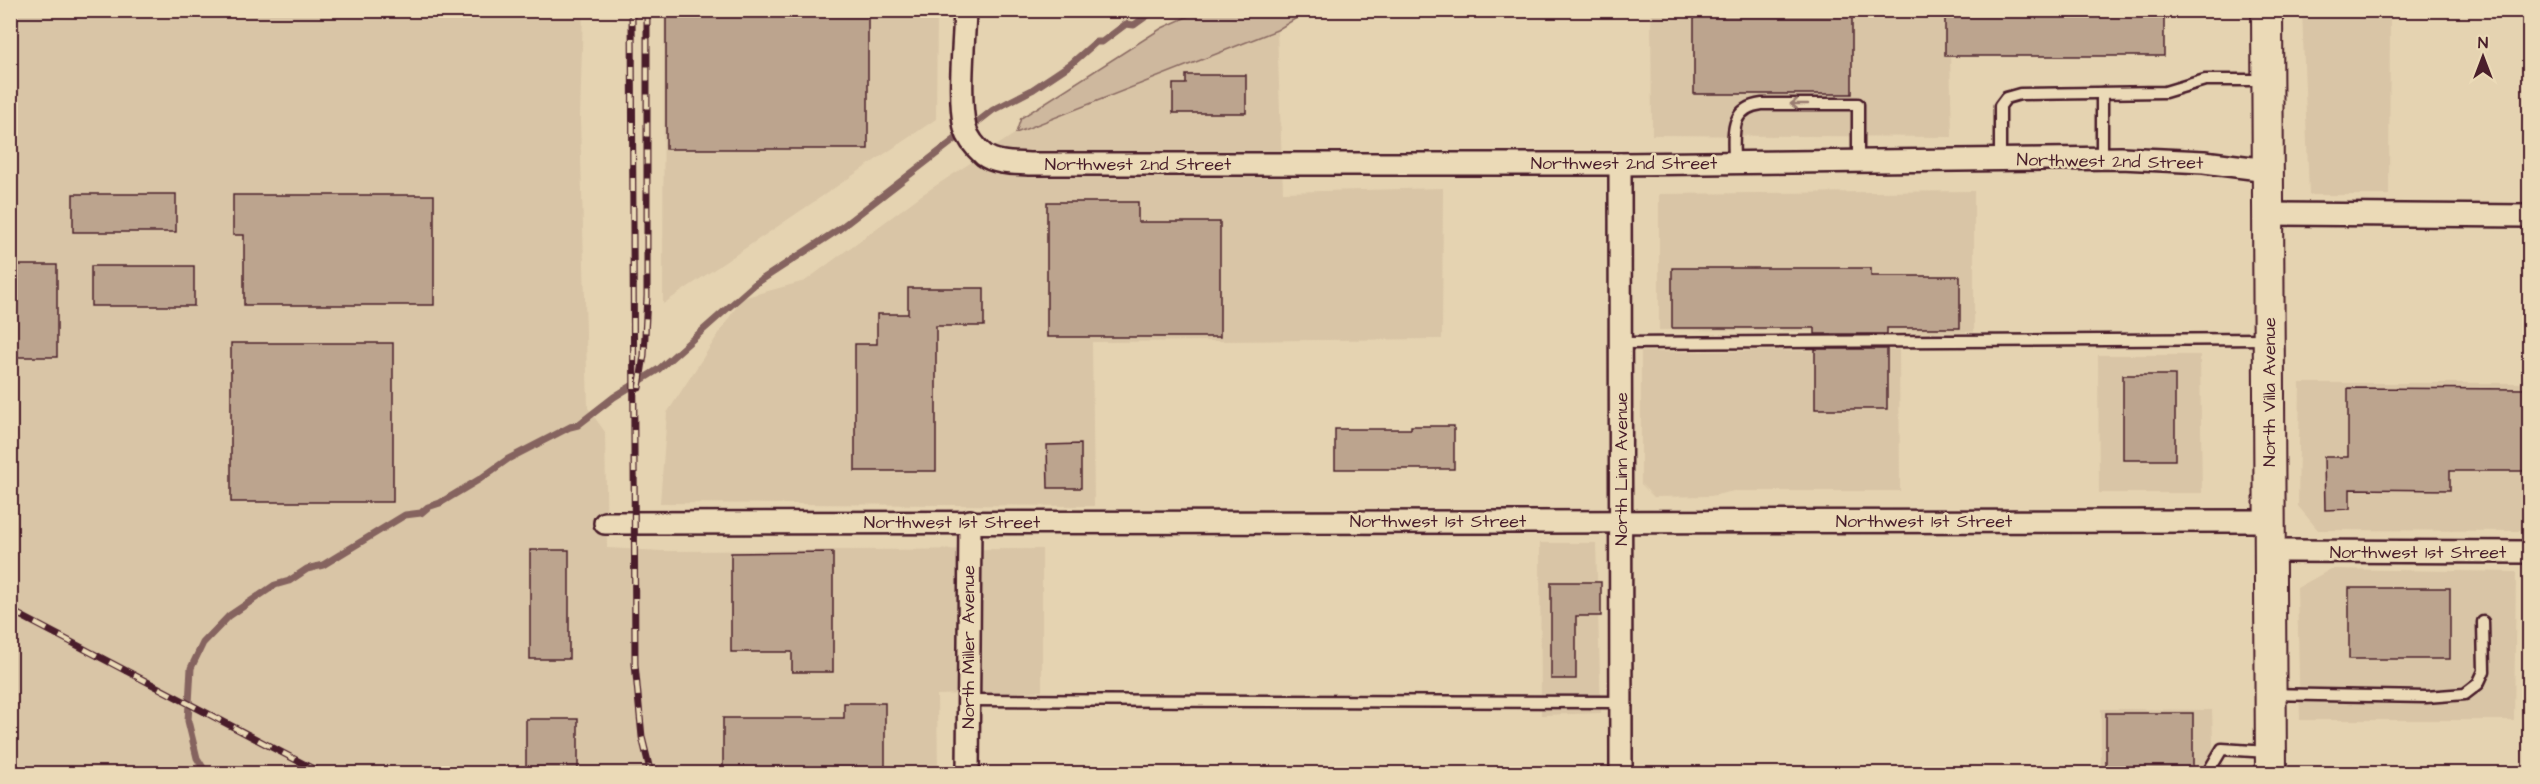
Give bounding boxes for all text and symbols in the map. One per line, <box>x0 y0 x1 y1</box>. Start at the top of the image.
north arrow <box>2453 27 2513 87</box>
text: N <box>2478 32 2488 54</box>
one-way arrow <box>1790 98 1810 110</box>
street label: Northwest 2nd Street <box>2016 147 2204 176</box>
street label: Northwest 2nd Street <box>1531 151 1718 176</box>
street label: Northwest 2nd Street <box>1045 152 1232 177</box>
street label: North Villa Avenue <box>2257 317 2282 467</box>
street label: North Linn Avenue <box>1609 392 1634 546</box>
street label: Northwest 1st Street <box>1350 509 1527 534</box>
street label: Northwest 1st Street <box>1836 509 2013 534</box>
street label: Northwest 1st Street <box>864 510 1041 535</box>
street label: Northwest 1st Street <box>2330 540 2507 565</box>
street label: North Miller Avenue <box>956 565 981 729</box>

